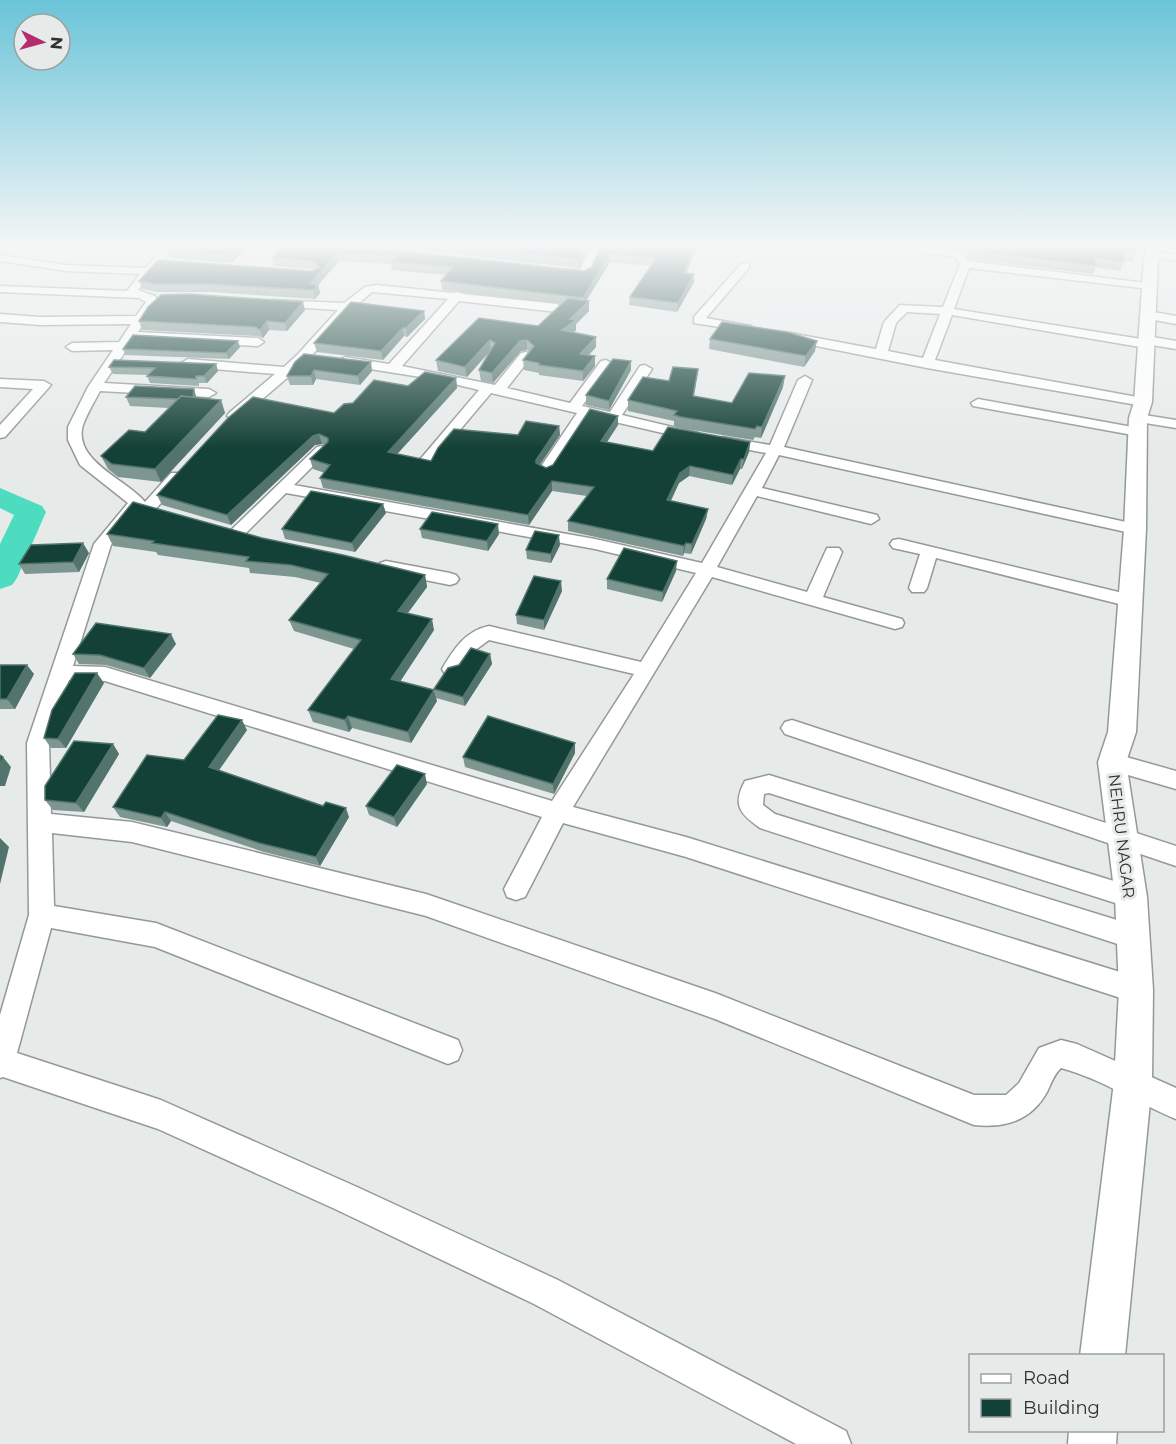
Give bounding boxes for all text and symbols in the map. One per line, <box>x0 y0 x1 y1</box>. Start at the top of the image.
north arrow <box>12 12 72 72</box>
text: N <box>46 36 66 51</box>
street label: NEHRU NAGAR <box>1104 773 1139 899</box>
legend <box>969 1354 1164 1432</box>
text: Road <box>1023 1367 1070 1389</box>
text: Building <box>1023 1397 1100 1419</box>

